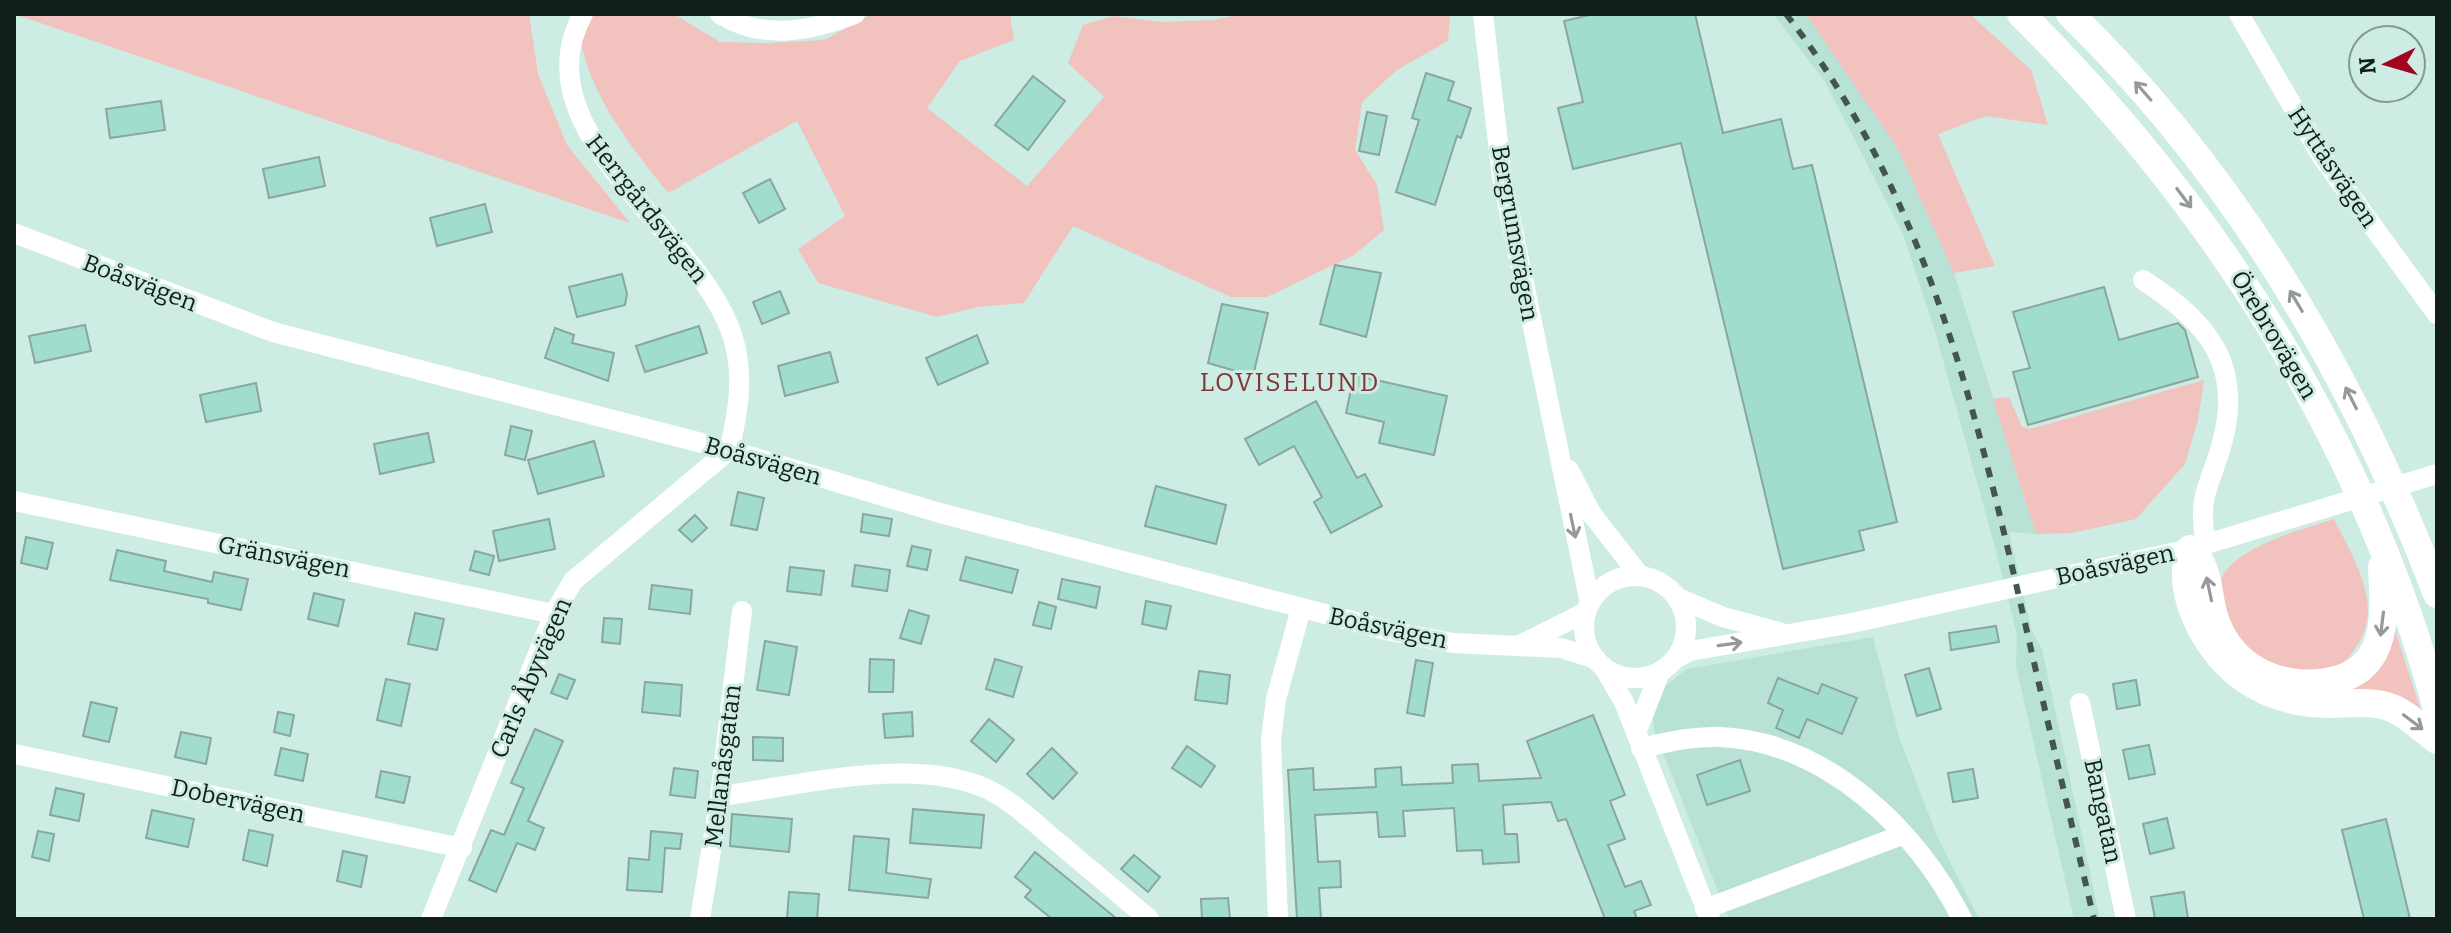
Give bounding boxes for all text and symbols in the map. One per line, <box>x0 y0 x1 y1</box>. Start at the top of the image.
north arrow <box>2347 24 2427 104</box>
text: N <box>2353 56 2382 75</box>
one-way arrow <box>2134 82 2152 102</box>
street label: Hyttåsvägen <box>2282 101 2384 233</box>
street label: Herrgårdsvägen <box>580 129 714 289</box>
street label: Bergrumsvägen <box>1486 143 1544 323</box>
one-way arrow <box>2176 187 2193 208</box>
street label: Boåsvägen <box>79 248 201 318</box>
street label: Örebrovägen <box>2225 266 2323 404</box>
one-way arrow <box>2288 290 2304 313</box>
district label: LOVISELUND <box>1200 367 1380 398</box>
one-way arrow <box>2343 387 2359 411</box>
street label: Boåsvägen <box>701 431 825 491</box>
one-way arrow <box>1566 513 1581 538</box>
street label: Gränsvägen <box>216 530 352 584</box>
street label: Boåsvägen <box>2053 539 2177 591</box>
one-way arrow <box>2201 576 2216 602</box>
street label: Carls Åbyvägen <box>485 594 577 762</box>
street label: Boåsvägen <box>1326 602 1450 654</box>
one-way arrow <box>2374 611 2389 636</box>
one-way arrow <box>1716 637 1743 652</box>
street label: Mellanåsgatan <box>699 683 747 849</box>
one-way arrow <box>2402 713 2423 730</box>
street label: Bangatan <box>2078 756 2128 866</box>
street label: Dobervägen <box>169 773 307 829</box>

